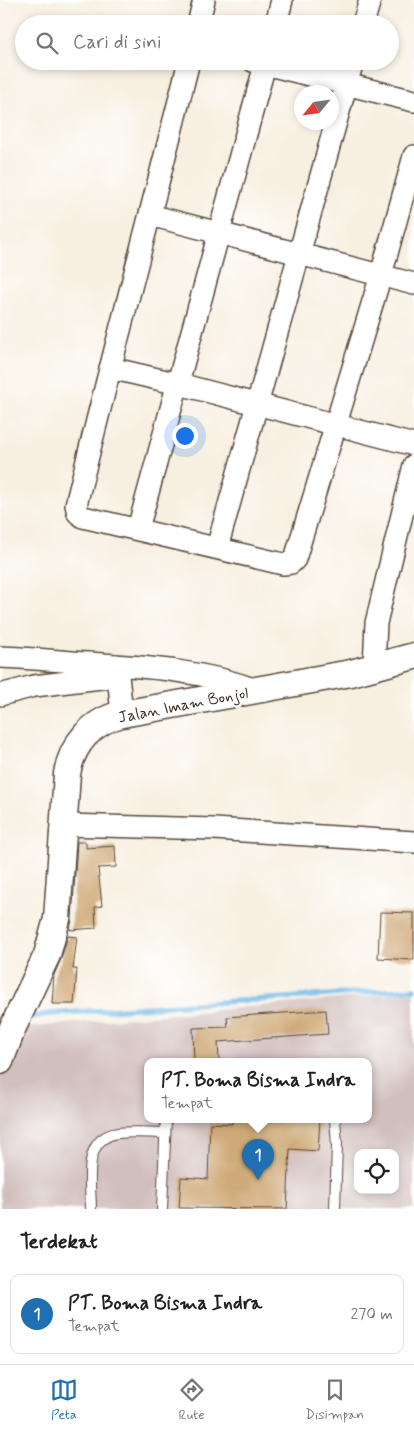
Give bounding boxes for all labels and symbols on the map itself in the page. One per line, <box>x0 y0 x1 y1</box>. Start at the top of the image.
north arrow <box>294 85 339 130</box>
your location <box>172 423 198 449</box>
street label: Jalan Imam Bonjol <box>116 683 250 728</box>
pin: 1 <box>242 1139 274 1180</box>

